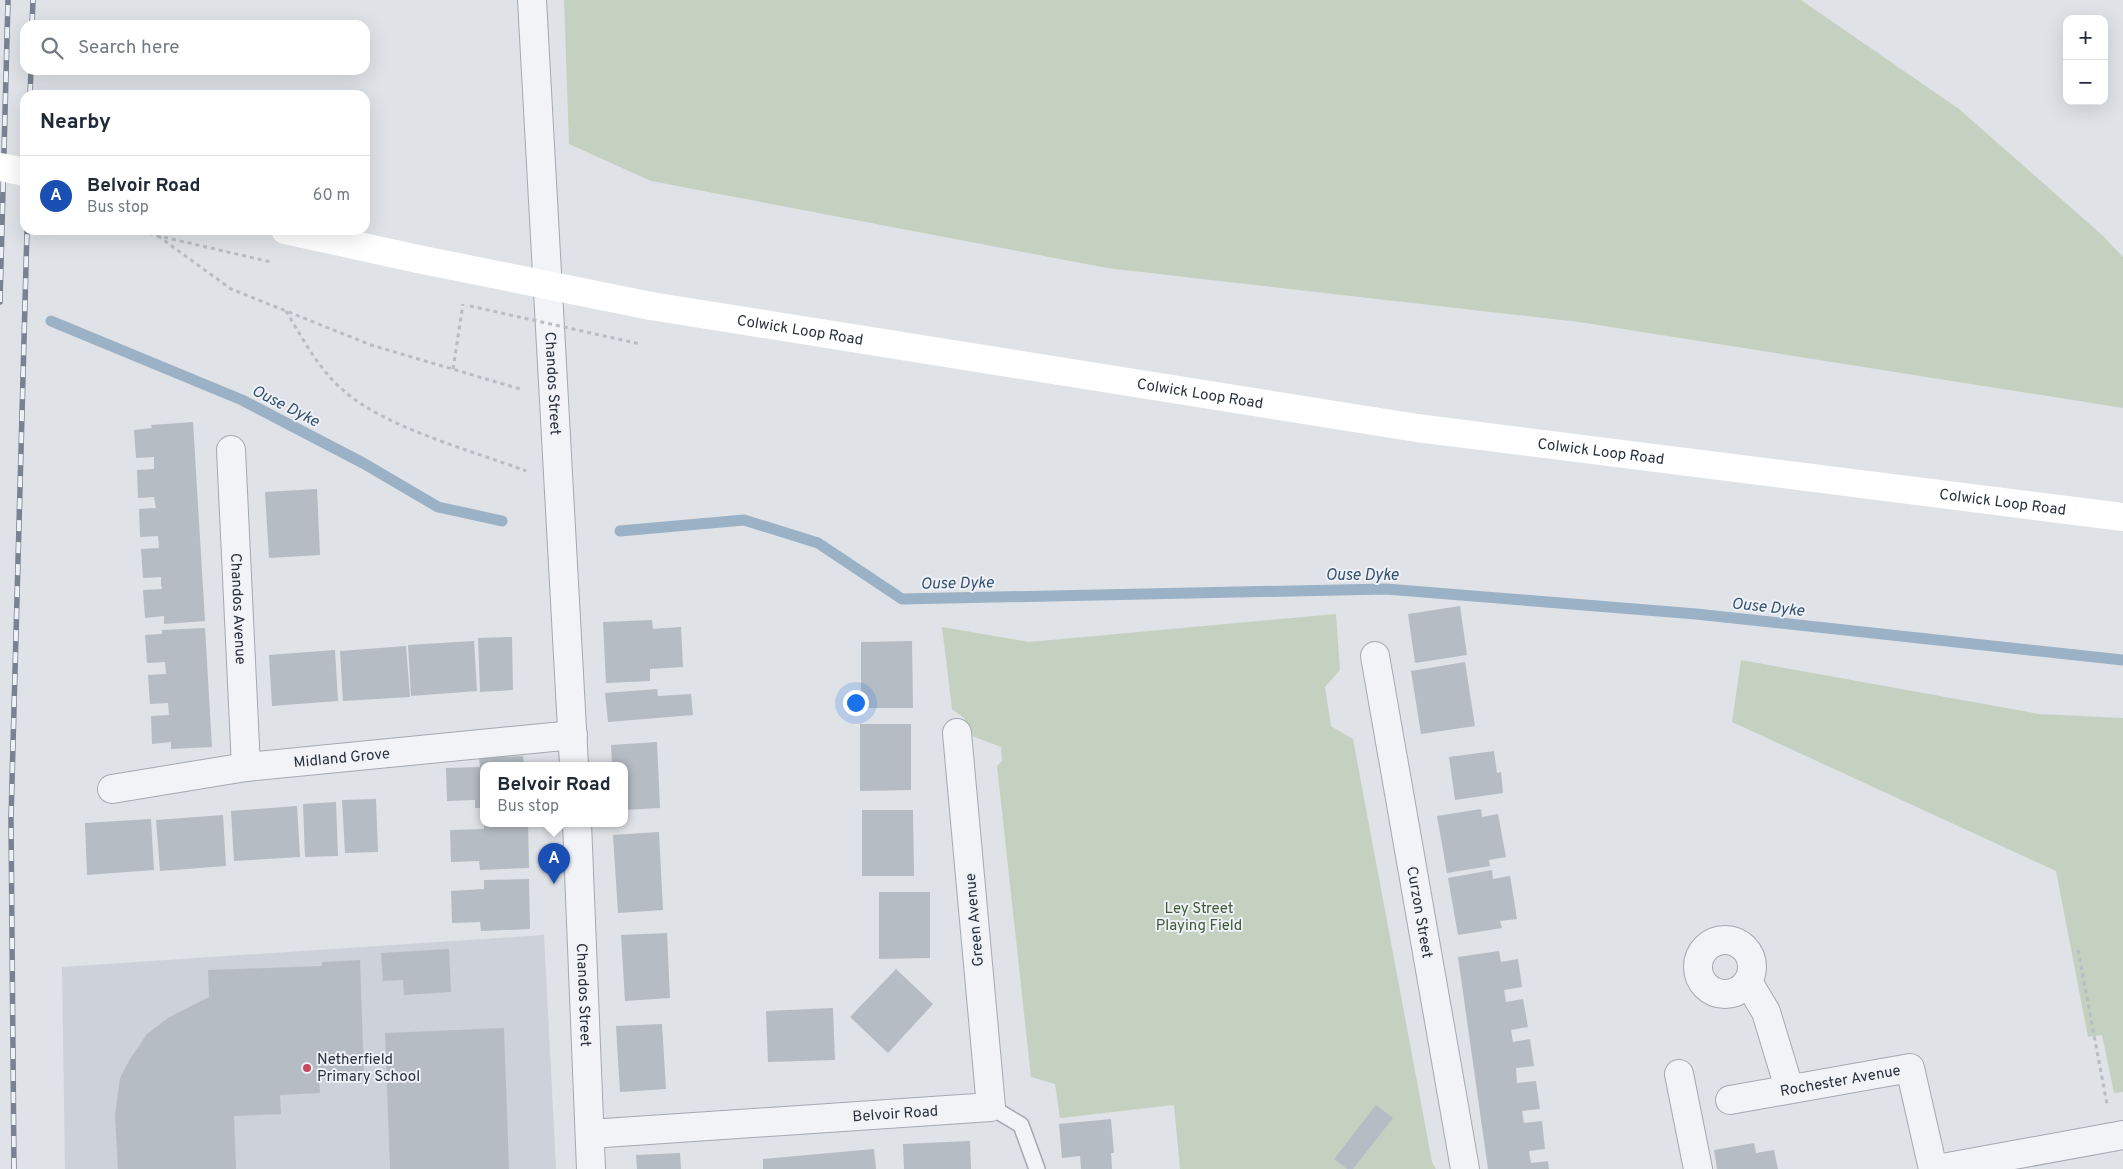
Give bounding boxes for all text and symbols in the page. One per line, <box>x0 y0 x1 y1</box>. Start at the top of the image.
map controls <box>2063 15 2108 105</box>
button: + <box>2063 15 2108 60</box>
search box <box>20 20 370 75</box>
icon: search <box>38 34 66 62</box>
text: Search here <box>78 36 180 60</box>
button: − <box>2063 60 2108 105</box>
text: Nearby <box>40 109 111 136</box>
text: Belvoir Road <box>87 174 201 198</box>
text: A <box>50 186 62 206</box>
text: 60 m <box>313 186 350 206</box>
text: Bus stop <box>87 198 149 218</box>
street label: Colwick Loop Road <box>735 312 864 351</box>
street label: Chandos Street <box>539 331 564 436</box>
street label: Colwick Loop Road <box>1135 376 1264 414</box>
water label: Ouse Dyke <box>248 381 323 433</box>
street label: Colwick Loop Road <box>1536 435 1665 470</box>
street label: Colwick Loop Road <box>1938 486 2067 521</box>
street label: Chandos Avenue <box>225 553 249 665</box>
water label: Ouse Dyke <box>1325 566 1399 586</box>
water label: Ouse Dyke <box>920 573 995 595</box>
water label: Ouse Dyke <box>1730 594 1806 622</box>
your location <box>843 690 869 716</box>
street label: Midland Grove <box>293 745 391 773</box>
popup <box>480 762 628 827</box>
text: Belvoir Road <box>497 773 611 797</box>
text: Bus stop <box>497 797 559 817</box>
pin: A <box>538 843 570 884</box>
street label: Curzon Street <box>1401 865 1436 960</box>
street label: Green Avenue <box>962 872 989 967</box>
park label: Ley Street Playing Field <box>1156 900 1242 936</box>
street label: Chandos Street <box>571 943 594 1047</box>
place label: Netherfield Primary School <box>317 1051 420 1087</box>
marker: Netherfield Primary School <box>301 1062 313 1074</box>
street label: Rochester Avenue <box>1779 1062 1902 1102</box>
street label: Belvoir Road <box>852 1103 939 1127</box>

